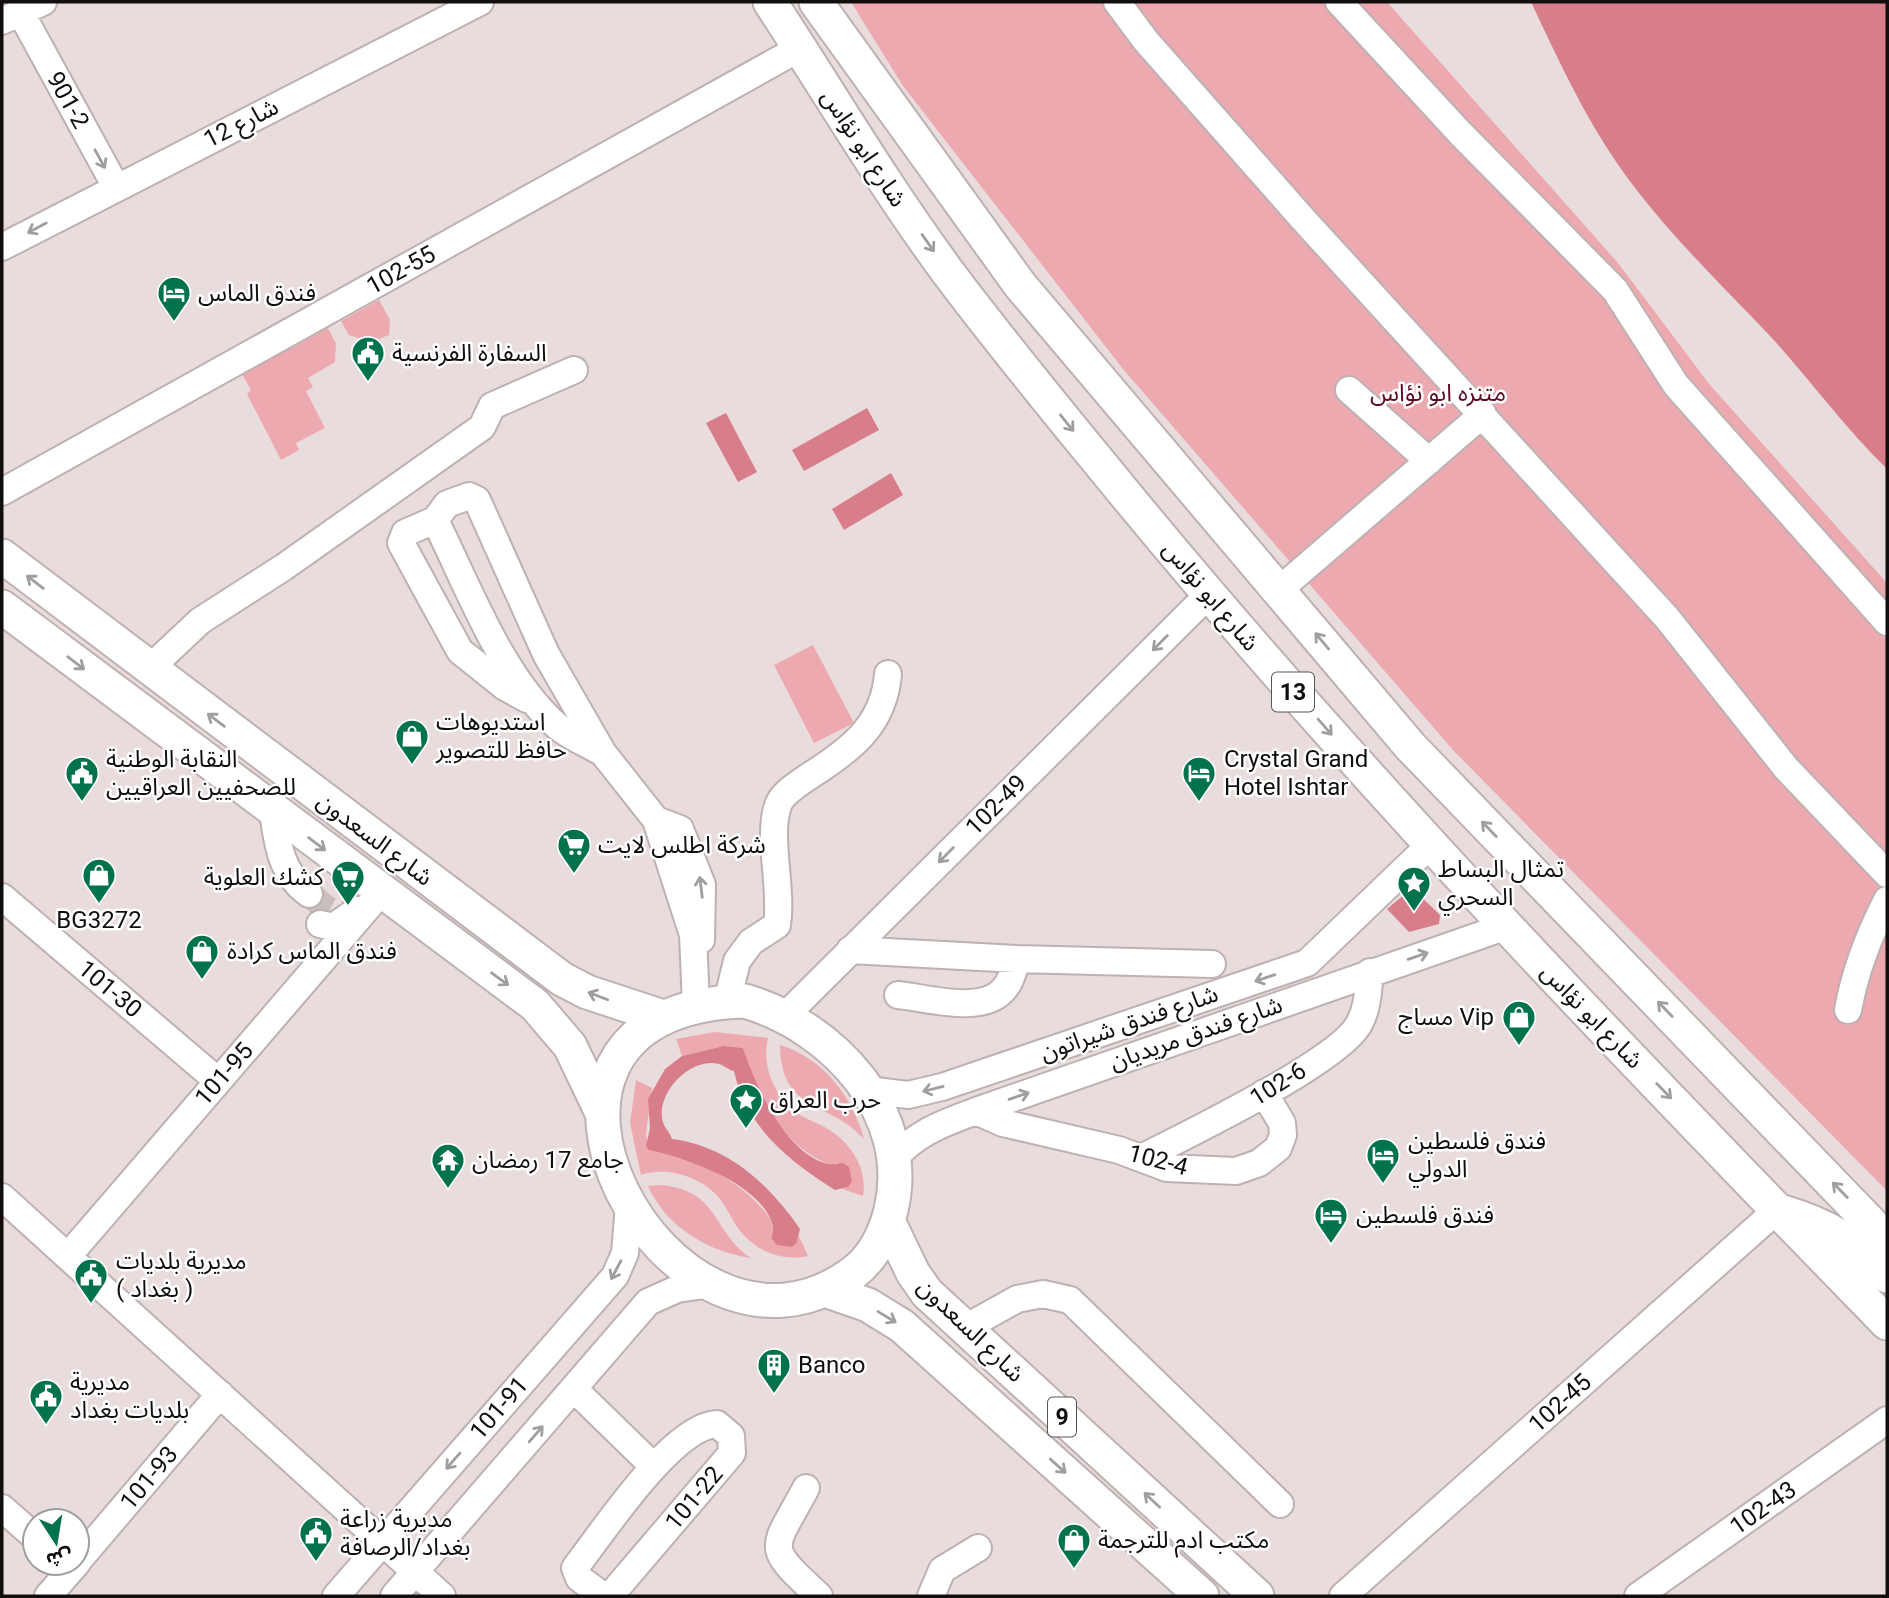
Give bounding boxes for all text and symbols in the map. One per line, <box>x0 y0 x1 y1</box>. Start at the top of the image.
street label: 901-2 <box>41 67 95 133</box>
street label: شارع ابو نؤاس <box>813 84 912 214</box>
street label: شارع 12 <box>199 92 284 156</box>
one-way arrow <box>94 148 108 168</box>
one-way arrow <box>27 222 48 236</box>
one-way arrow <box>921 233 935 252</box>
street label: 102-55 <box>362 240 440 300</box>
hotel icon: فندق الماس <box>155 274 193 323</box>
place label: فندق الماس <box>198 279 316 307</box>
public building icon: السفارة الفرنسية <box>349 334 387 383</box>
place label: السفارة الفرنسية <box>392 339 547 367</box>
park label: متنزه ابو نؤاس <box>1370 379 1506 407</box>
one-way arrow <box>1059 414 1075 432</box>
street label: شارع ابو نؤاس <box>1155 535 1265 659</box>
one-way arrow <box>26 574 44 589</box>
one-way arrow <box>1314 632 1329 650</box>
one-way arrow <box>1151 634 1168 651</box>
one-way arrow <box>66 656 85 670</box>
road number: 13 <box>1272 672 1314 712</box>
place label: استديوهات حافظ للتصوير <box>435 708 567 764</box>
one-way arrow <box>207 712 225 727</box>
shop icon: استديوهات حافظ للتصوير <box>393 717 431 766</box>
one-way arrow <box>1317 718 1333 736</box>
place label: النقابة الوطنية للصحفيين العراقيين <box>106 745 296 801</box>
place label: Crystal Grand Hotel Ishtar <box>1224 745 1368 801</box>
public building icon: النقابة الوطنية للصحفيين العراقيين <box>63 754 101 803</box>
hotel icon: Crystal Grand Hotel Ishtar <box>1180 754 1218 803</box>
street label: 102-49 <box>960 769 1032 841</box>
street label: شارع السعدون <box>310 786 438 894</box>
one-way arrow <box>1481 820 1498 837</box>
supermarket icon: شركة اطلس لايت <box>555 826 593 875</box>
place label: شركة اطلس لايت <box>598 831 766 859</box>
one-way arrow <box>307 836 325 851</box>
one-way arrow <box>937 846 954 863</box>
place label: تمثال البساط السحري <box>1438 855 1564 916</box>
shop icon: BG3272 <box>80 856 118 905</box>
supermarket icon: كشك العلوية <box>329 858 367 907</box>
place label: كشك العلوية <box>204 863 325 891</box>
place icon: تمثال البساط السحري <box>1395 864 1433 913</box>
one-way arrow <box>694 876 707 899</box>
place label: BG3272 <box>56 906 142 934</box>
shop icon: فندق الماس كرادة <box>183 932 221 981</box>
place label: فندق الماس كرادة <box>227 937 397 965</box>
one-way arrow <box>1407 949 1429 961</box>
street label: 101-30 <box>73 954 147 1024</box>
street label: شارع ابو نؤاس <box>1533 958 1649 1076</box>
one-way arrow <box>490 971 509 986</box>
one-way arrow <box>1254 973 1276 985</box>
street label: شارع فندق شيراتون <box>1036 979 1223 1069</box>
one-way arrow <box>587 989 609 1002</box>
street label: شارع فندق مريديان <box>1106 990 1287 1079</box>
shop icon: مساج Vip <box>1500 998 1538 1047</box>
one-way arrow <box>1657 1001 1674 1018</box>
place label: مساج Vip <box>1398 1003 1494 1034</box>
street label: 101-95 <box>189 1037 259 1111</box>
street label: 102-6 <box>1245 1056 1311 1112</box>
place icon: حرب العراق <box>727 1081 765 1130</box>
one-way arrow <box>1655 1082 1672 1099</box>
one-way arrow <box>922 1083 945 1096</box>
place label: حرب العراق <box>770 1086 881 1114</box>
one-way arrow <box>1007 1088 1029 1101</box>
place label: فندق فلسطين الدولي <box>1408 1127 1546 1188</box>
hotel icon: فندق فلسطين الدولي <box>1364 1136 1402 1185</box>
street label: 102-4 <box>1125 1139 1191 1181</box>
temple icon: جامع 17 رمضان <box>429 1141 467 1190</box>
place label: جامع 17 رمضان <box>472 1146 624 1177</box>
one-way arrow <box>1832 1182 1849 1199</box>
hotel icon: فندق فلسطين <box>1312 1196 1350 1245</box>
place label: فندق فلسطين <box>1356 1201 1494 1229</box>
place label: مديرية بلديات ( بغداد ) <box>116 1247 247 1303</box>
public building icon: مديرية بلديات ( بغداد ) <box>72 1256 110 1305</box>
one-way arrow <box>609 1260 623 1280</box>
street label: شارع السعدون <box>910 1272 1030 1390</box>
one-way arrow <box>876 1310 896 1324</box>
building icon: Banco <box>755 1346 793 1395</box>
place label: Banco <box>798 1351 866 1379</box>
place label: مديرية بلديات بغداد <box>70 1368 189 1424</box>
street label: 102-45 <box>1523 1368 1597 1438</box>
street label: 101-91 <box>464 1371 534 1445</box>
public building icon: مديرية بلديات بغداد <box>27 1377 65 1426</box>
road number: 9 <box>1048 1398 1076 1436</box>
one-way arrow <box>528 1426 544 1444</box>
street label: 101-93 <box>114 1441 184 1515</box>
one-way arrow <box>445 1452 461 1470</box>
one-way arrow <box>1049 1458 1067 1474</box>
street label: 101-22 <box>659 1461 729 1535</box>
street label: 102-43 <box>1725 1475 1801 1541</box>
one-way arrow <box>1144 1492 1161 1509</box>
place label: مديرية زراعة بغداد/الرصافة <box>340 1505 471 1561</box>
north arrow <box>21 1507 91 1577</box>
public building icon: مديرية زراعة بغداد/الرصافة <box>297 1514 335 1563</box>
shop icon: مكتب ادم للترجمة <box>1055 1521 1093 1570</box>
place label: مكتب ادم للترجمة <box>1098 1526 1269 1558</box>
text: ش <box>44 1544 75 1572</box>

